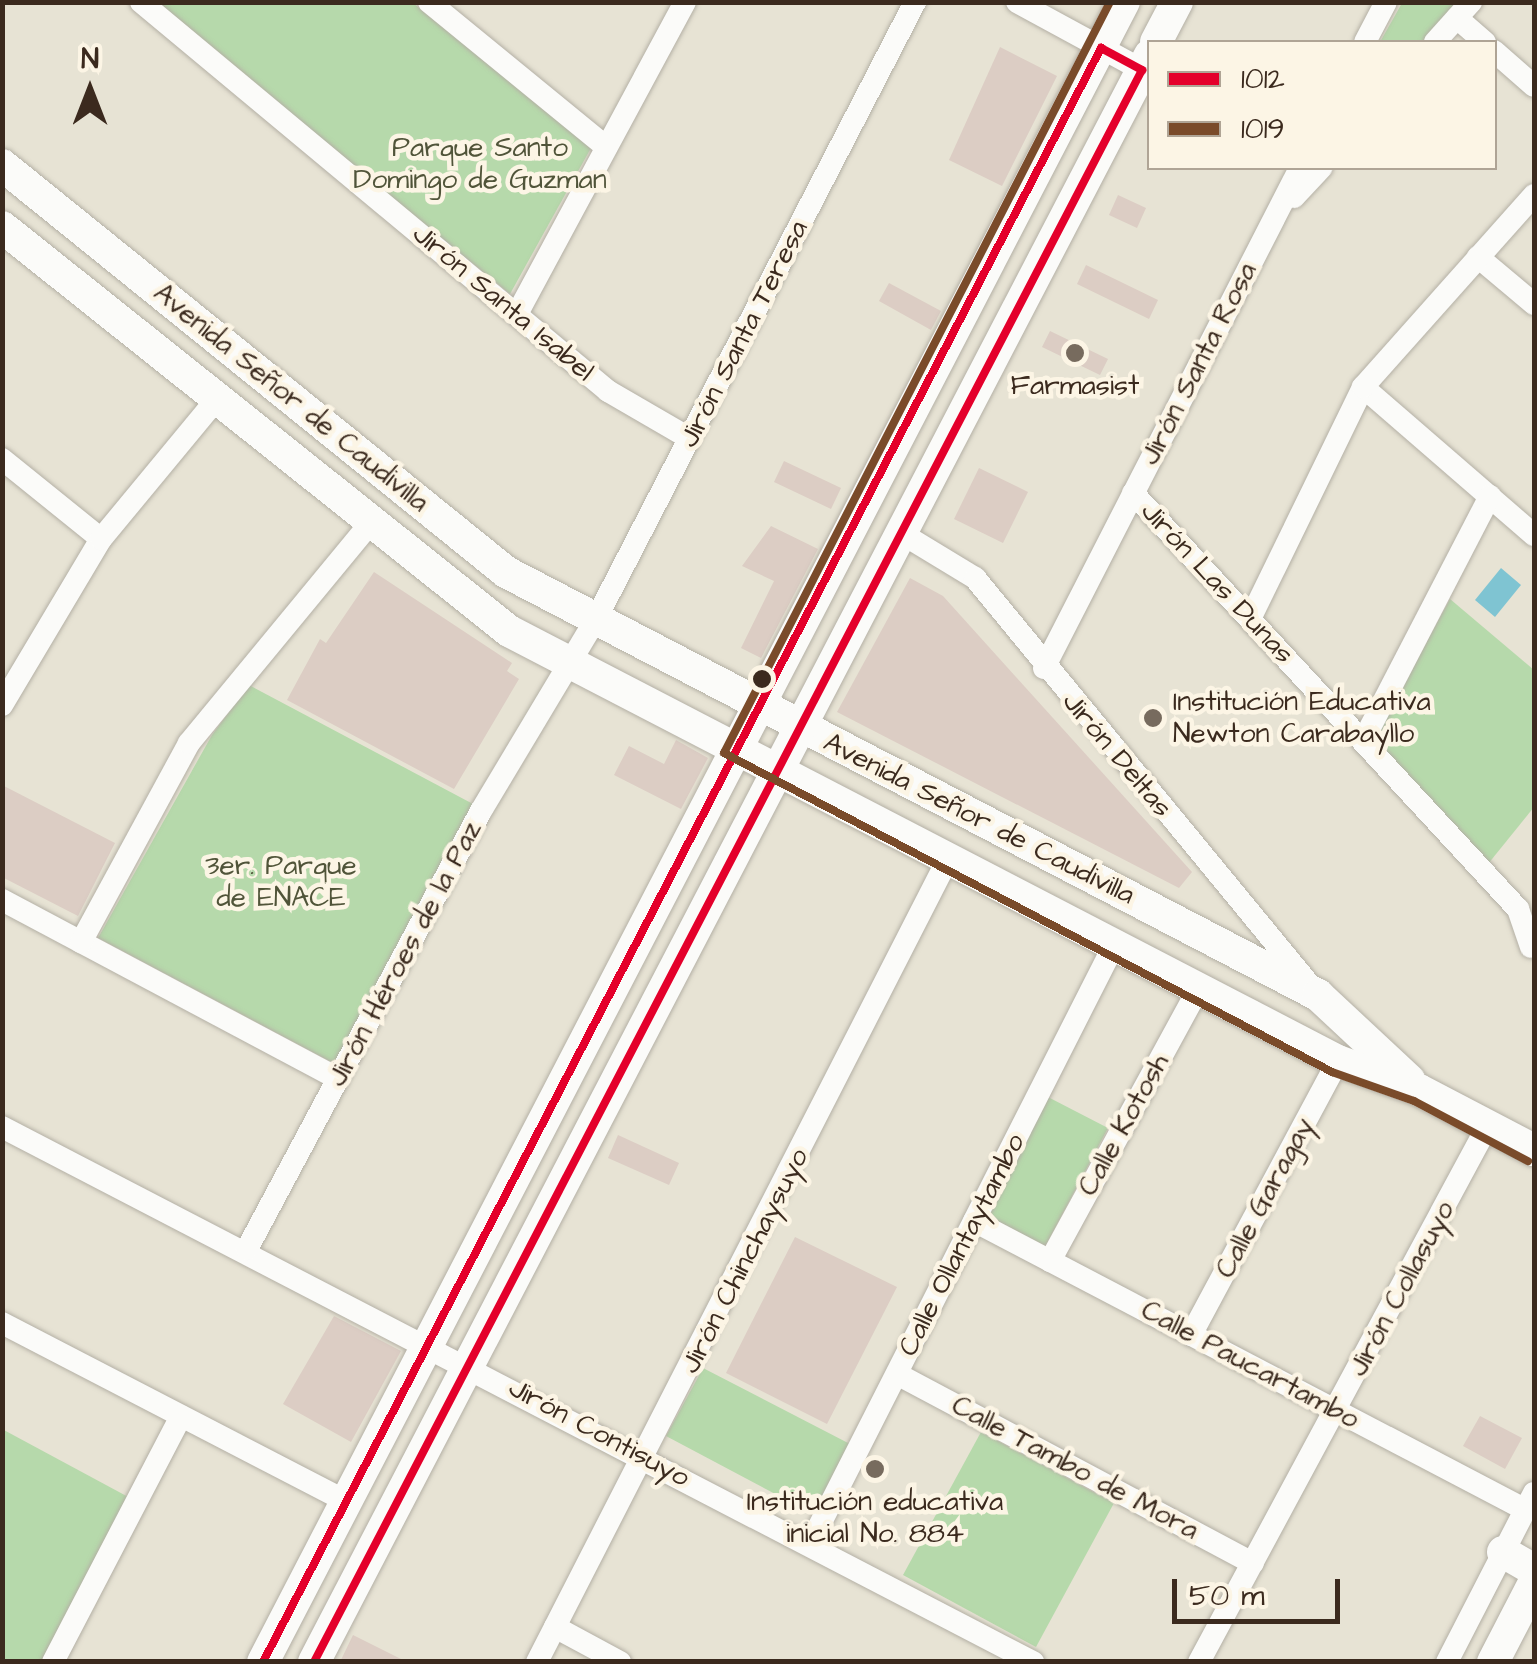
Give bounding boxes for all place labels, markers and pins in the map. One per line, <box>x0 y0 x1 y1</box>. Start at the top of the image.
marker: Farmasist <box>1064 342 1086 364</box>
place label: Farmasist <box>1011 369 1139 403</box>
unlabelled marker <box>752 669 772 689</box>
place label: Institución Educativa Newton Carabayllo <box>1173 685 1431 751</box>
marker: Institución Educativa Newton Carabayllo <box>1142 707 1164 729</box>
marker: Institución educativa inicial No. 884 <box>864 1458 886 1480</box>
place label: Institución educativa inicial No. 884 <box>747 1485 1003 1551</box>

